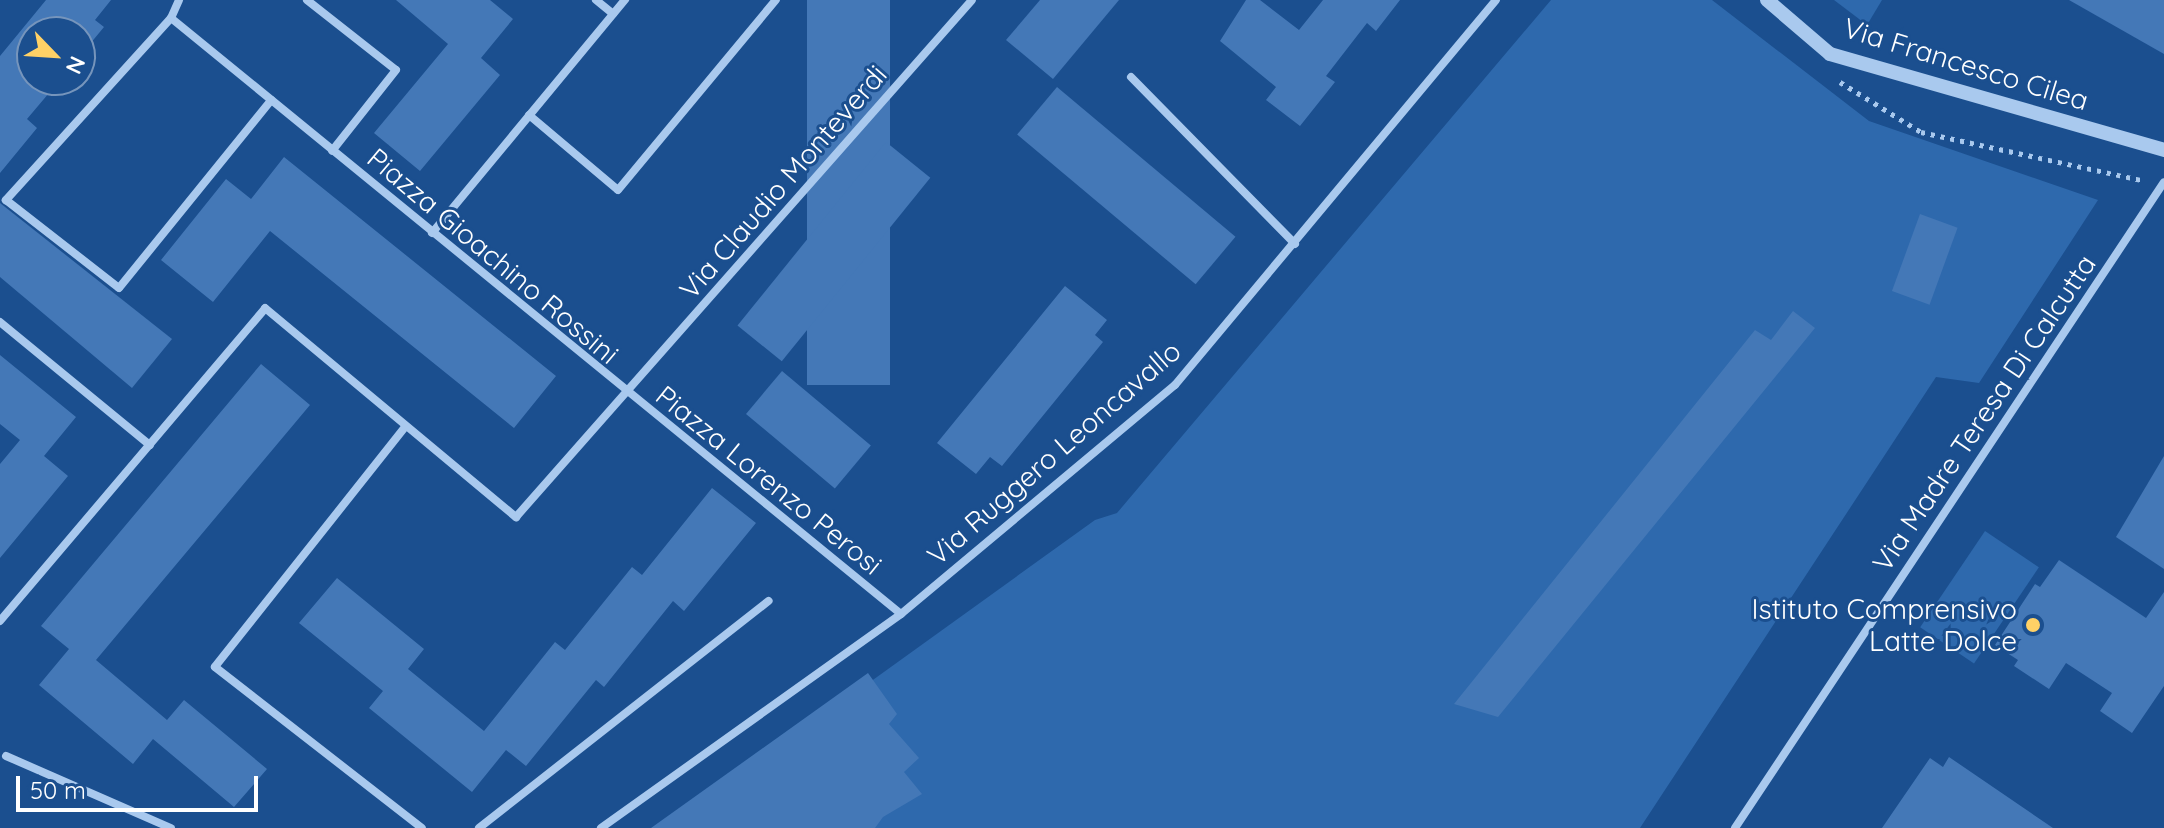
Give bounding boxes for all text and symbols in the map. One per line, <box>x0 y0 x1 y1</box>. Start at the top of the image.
street label: Via Francesco Cilea <box>1840 11 2092 117</box>
north arrow <box>16 16 96 96</box>
text: N <box>60 52 92 79</box>
street label: Via Claudio Monteverdi <box>672 58 894 306</box>
street label: Piazza Gioachino Rossini <box>361 141 625 371</box>
street label: Via Madre Teresa Di Calcutta <box>1865 248 2103 578</box>
street label: Via Ruggero Leoncavallo <box>921 334 1187 572</box>
street label: Piazza Lorenzo Perosi <box>649 378 889 582</box>
place label: Istituto Comprensivo Latte Dolce <box>1751 592 2017 658</box>
marker: Istituto Comprensivo Latte Dolce <box>2024 616 2042 634</box>
scale bar <box>20 760 262 810</box>
text: 50 m <box>30 775 86 805</box>

